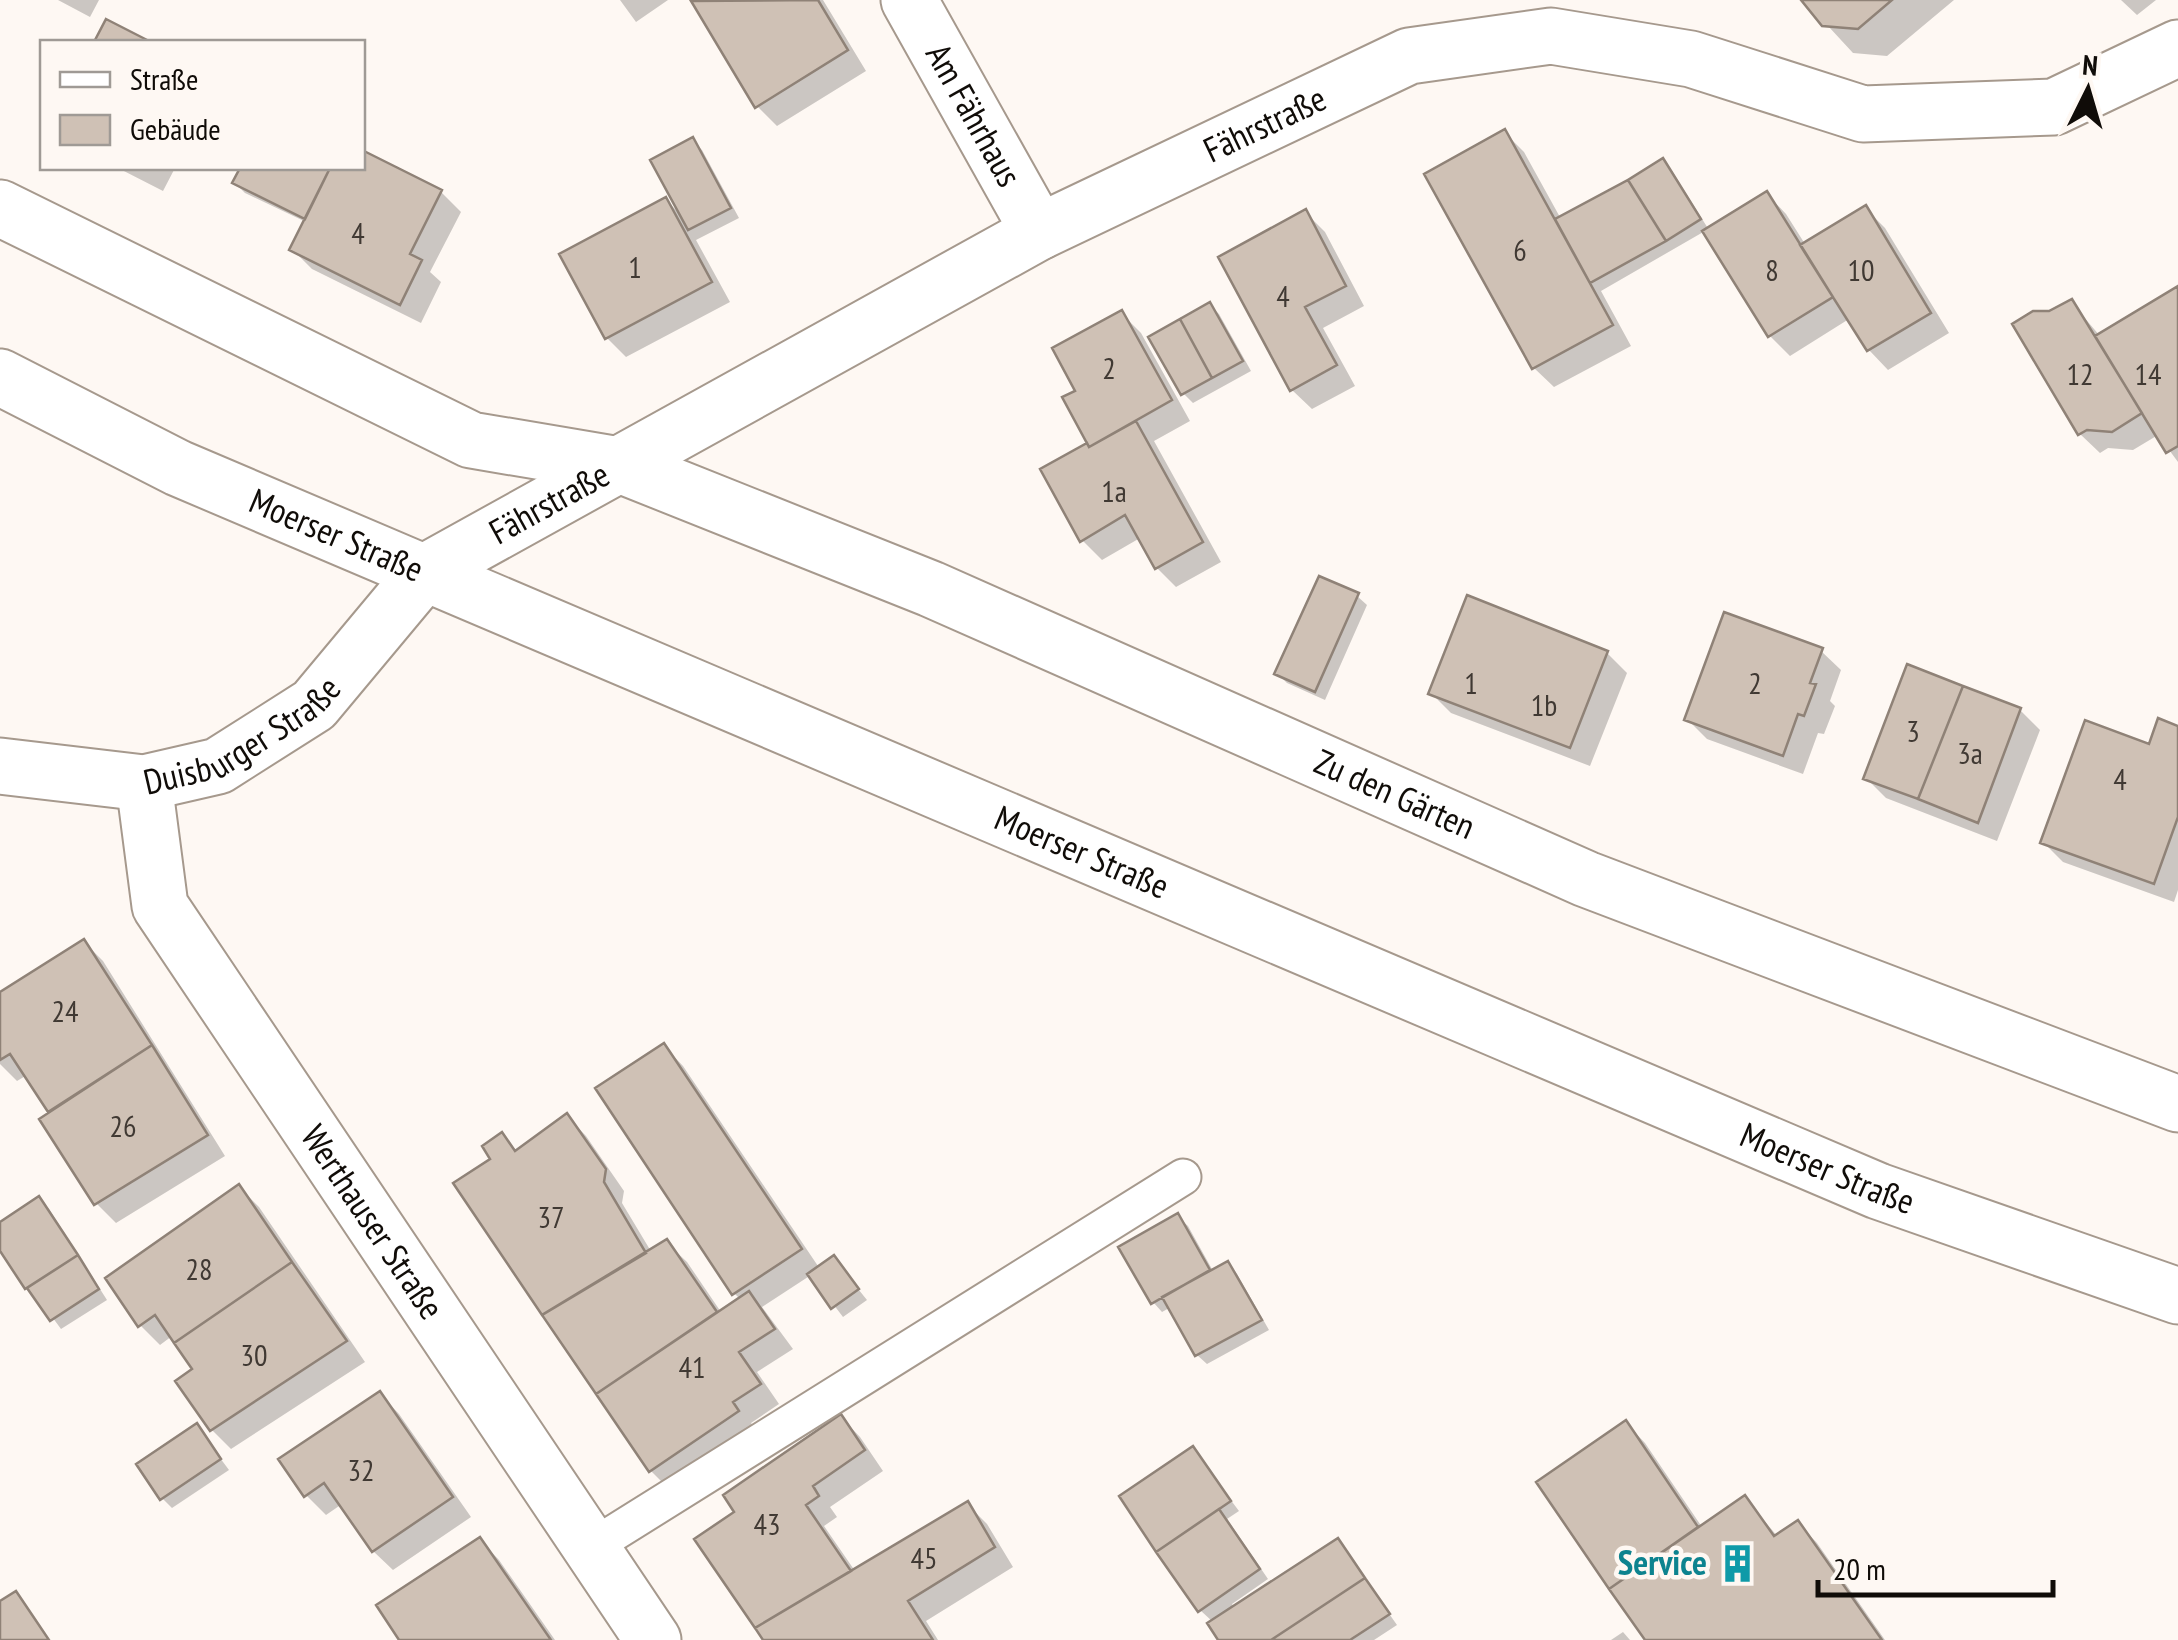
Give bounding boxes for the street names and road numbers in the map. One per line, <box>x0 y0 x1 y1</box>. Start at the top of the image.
street label: Am Fährhaus <box>916 35 1033 194</box>
street label: Fährstraße <box>1196 75 1333 172</box>
street label: Fährstraße <box>481 451 617 554</box>
street label: Moerser Straße <box>243 477 431 592</box>
street label: Duisburger Straße <box>139 667 350 804</box>
street label: Zu den Gärten <box>1308 738 1482 849</box>
street label: Moerser Straße <box>988 794 1176 909</box>
street label: Moerser Straße <box>1734 1111 1921 1224</box>
street label: Werthauser Straße <box>292 1116 455 1328</box>

